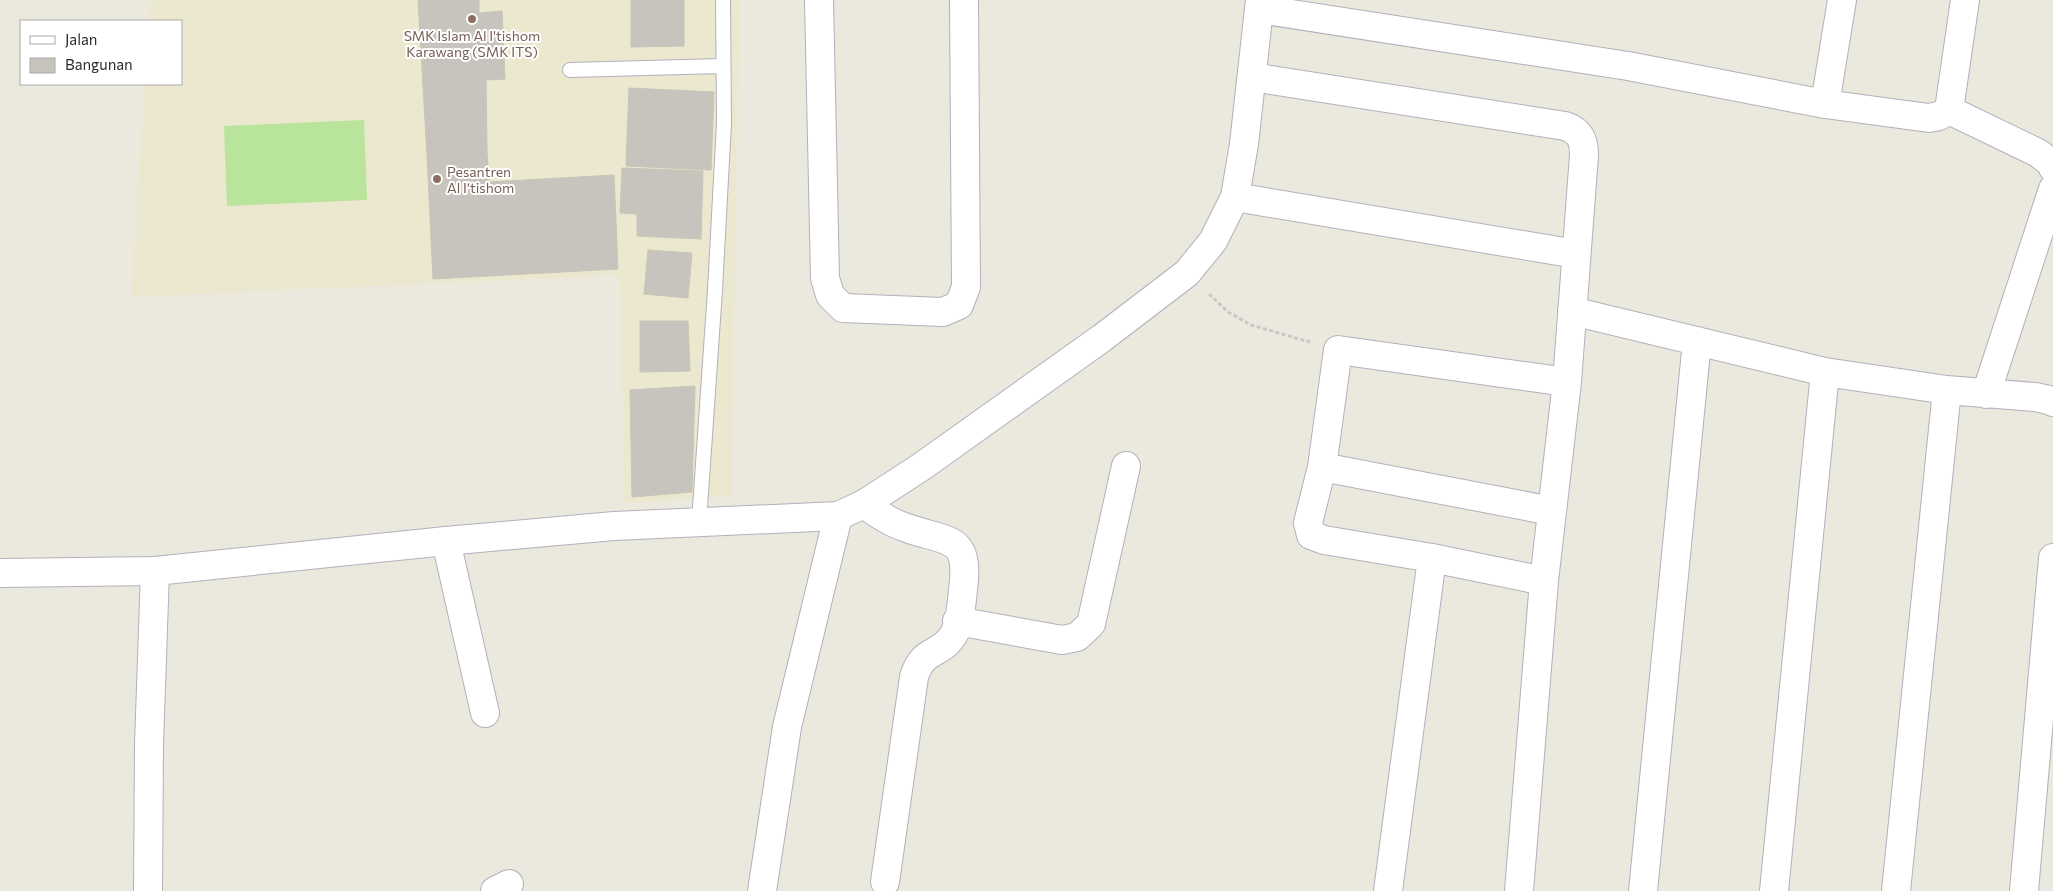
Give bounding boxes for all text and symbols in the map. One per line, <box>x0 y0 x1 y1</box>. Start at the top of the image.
marker: SMK Islam Al I'tishom Karawang (SMK ITS) <box>466 13 478 25</box>
legend <box>20 20 182 85</box>
place label: SMK Islam Al I'tishom Karawang (SMK ITS) <box>404 27 540 60</box>
text: Jalan <box>65 30 97 48</box>
text: Bangunan <box>65 55 133 73</box>
place label: Pesantren Al I’tishom <box>447 163 514 196</box>
marker: Pesantren Al I’tishom <box>431 173 443 185</box>

